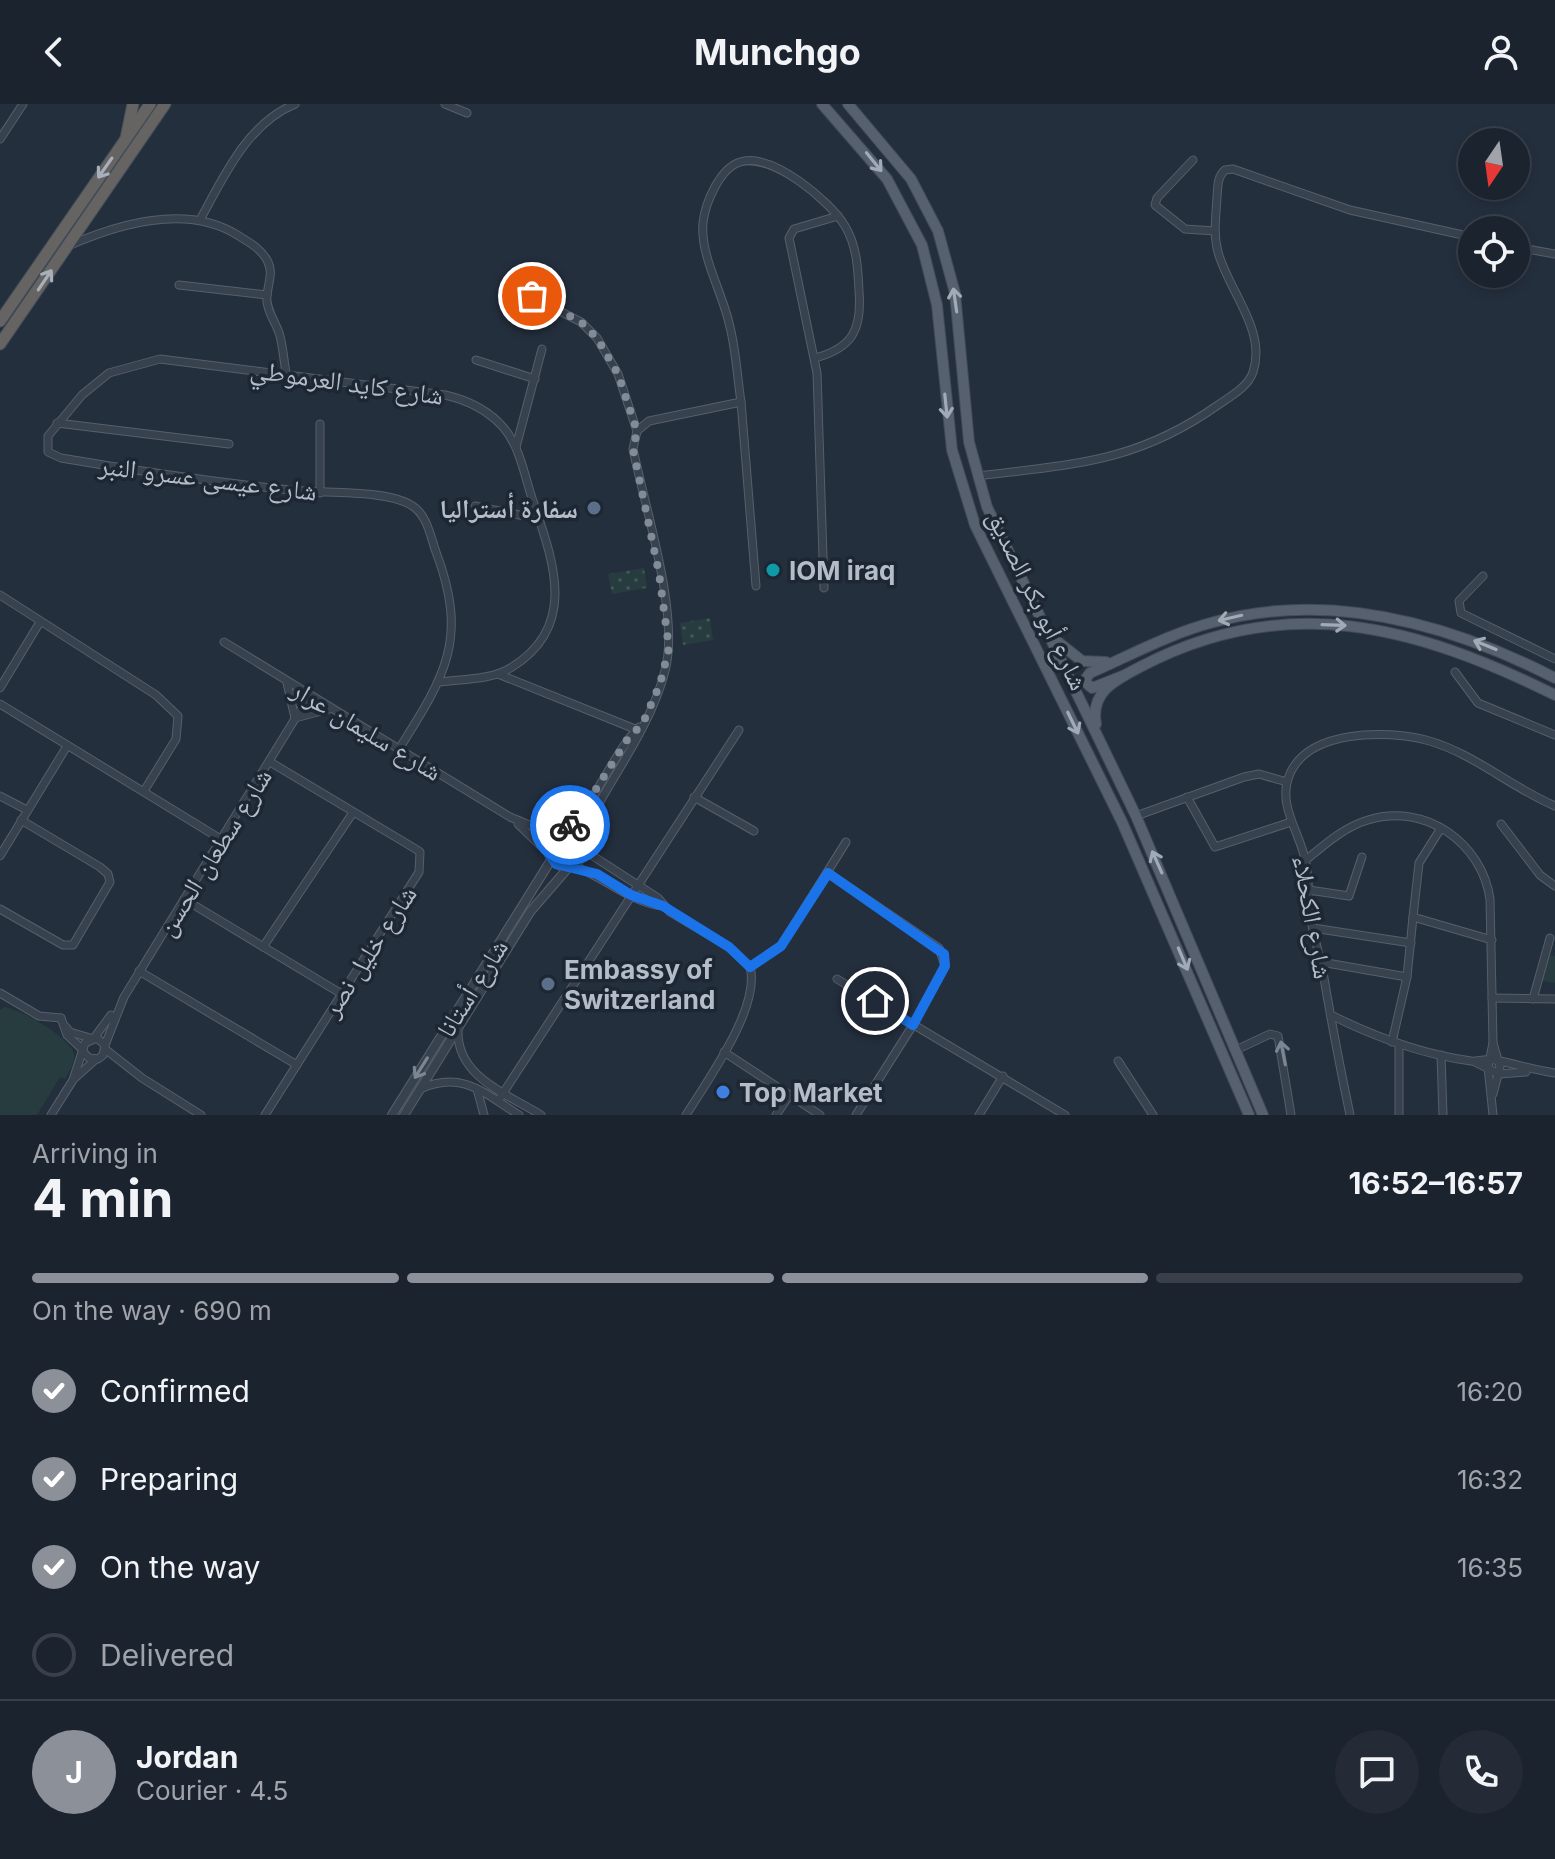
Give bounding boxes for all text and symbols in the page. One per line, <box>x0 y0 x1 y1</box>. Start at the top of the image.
icon: back <box>32 30 76 74</box>
text: Munchgo <box>694 30 861 74</box>
icon: person <box>1479 30 1523 74</box>
north arrow <box>1458 128 1530 200</box>
map controls <box>1458 128 1530 288</box>
one-way arrow <box>864 152 882 173</box>
one-way arrow <box>97 156 113 178</box>
button: locate <box>1458 216 1530 288</box>
pin <box>498 262 566 330</box>
one-way arrow <box>36 269 53 291</box>
icon: bag <box>510 274 554 318</box>
one-way arrow <box>947 288 962 313</box>
street label: شارع كايد العرموطي <box>248 353 446 416</box>
one-way arrow <box>939 392 954 419</box>
street label: شارع عيسى عسرو النبر <box>96 449 319 508</box>
place label: سفارة أستراليا <box>440 492 578 524</box>
marker: سفارة أستراليا <box>585 499 603 517</box>
street label: شارع أبو بكر الصديق <box>980 505 1095 695</box>
place label: IOM iraq <box>789 555 895 586</box>
marker: IOM iraq <box>764 561 782 579</box>
one-way arrow <box>1218 611 1243 626</box>
one-way arrow <box>1320 618 1347 633</box>
one-way arrow <box>1473 636 1498 651</box>
street label: شارع سليمان عرار <box>285 673 448 788</box>
one-way arrow <box>1066 711 1082 735</box>
street label: شارع سطعان الحسن <box>150 763 279 942</box>
courier <box>530 785 610 865</box>
icon: bike <box>548 803 592 847</box>
one-way arrow <box>1149 851 1164 875</box>
street label: شارع الكحلاء <box>1286 853 1339 981</box>
street label: شارع خليل نصر <box>315 880 424 1024</box>
street label: شارع أستانا <box>430 933 515 1043</box>
one-way arrow <box>1177 946 1192 971</box>
place label: Embassy of Switzerland <box>564 954 715 1015</box>
pin <box>841 967 909 1035</box>
marker: Embassy of Switzerland <box>539 975 557 993</box>
icon: home <box>853 979 897 1023</box>
one-way arrow <box>1275 1041 1290 1067</box>
one-way arrow <box>412 1057 429 1079</box>
place label: Top Market <box>739 1077 883 1108</box>
marker: Top Market <box>714 1083 732 1101</box>
text: Arriving in <box>32 1138 158 1169</box>
text: 16:52–16:57 <box>1348 1165 1523 1201</box>
text: 4 min <box>32 1167 173 1230</box>
text: On the way · 690 m <box>32 1295 272 1326</box>
icon: check <box>32 1369 76 1413</box>
text: Confirmed <box>100 1373 250 1409</box>
text: 16:20 <box>1457 1376 1523 1407</box>
icon: check <box>32 1457 76 1501</box>
text: Preparing <box>100 1461 238 1497</box>
text: 16:32 <box>1457 1464 1523 1495</box>
icon: check <box>32 1545 76 1589</box>
text: On the way <box>100 1549 260 1585</box>
text: 16:35 <box>1457 1552 1523 1583</box>
text: Delivered <box>100 1637 234 1673</box>
button: chat <box>1335 1730 1419 1814</box>
button: phone <box>1439 1730 1523 1814</box>
text: Jordan <box>136 1739 238 1775</box>
text: J <box>65 1754 83 1790</box>
text: Courier · 4.5 <box>136 1775 288 1806</box>

